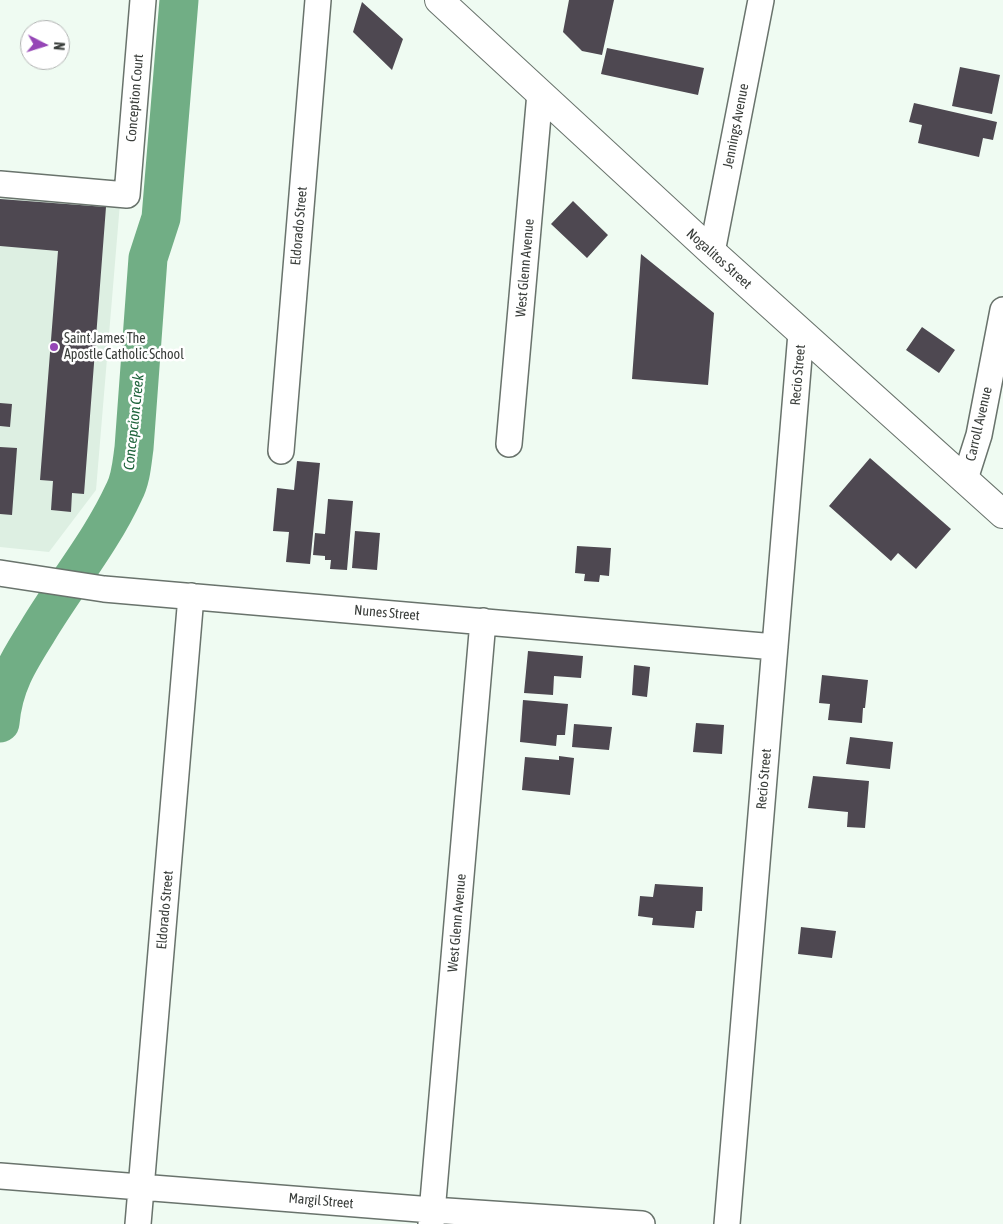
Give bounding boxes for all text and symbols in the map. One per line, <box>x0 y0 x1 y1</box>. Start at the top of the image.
north arrow <box>20 20 70 70</box>
text: N <box>51 41 67 51</box>
street label: Conception Court <box>123 53 147 143</box>
street label: Jennings Avenue <box>720 82 752 170</box>
street label: Eldorado Street <box>287 186 311 266</box>
street label: West Glenn Avenue <box>512 218 538 318</box>
street label: Nogalitos Street <box>683 225 755 293</box>
place label: Saint James The Apostle Catholic School <box>64 331 184 364</box>
marker: Saint James The Apostle Catholic School <box>48 341 60 353</box>
street label: Recio Street <box>787 344 809 406</box>
water label: Concepcion Creek <box>120 373 148 471</box>
street label: Carroll Avenue <box>962 385 996 463</box>
street label: Nunes Street <box>354 602 420 624</box>
street label: Recio Street <box>753 748 775 810</box>
street label: Eldorado Street <box>153 870 177 950</box>
street label: West Glenn Avenue <box>444 873 470 973</box>
street label: Margil Street <box>288 1190 354 1212</box>

